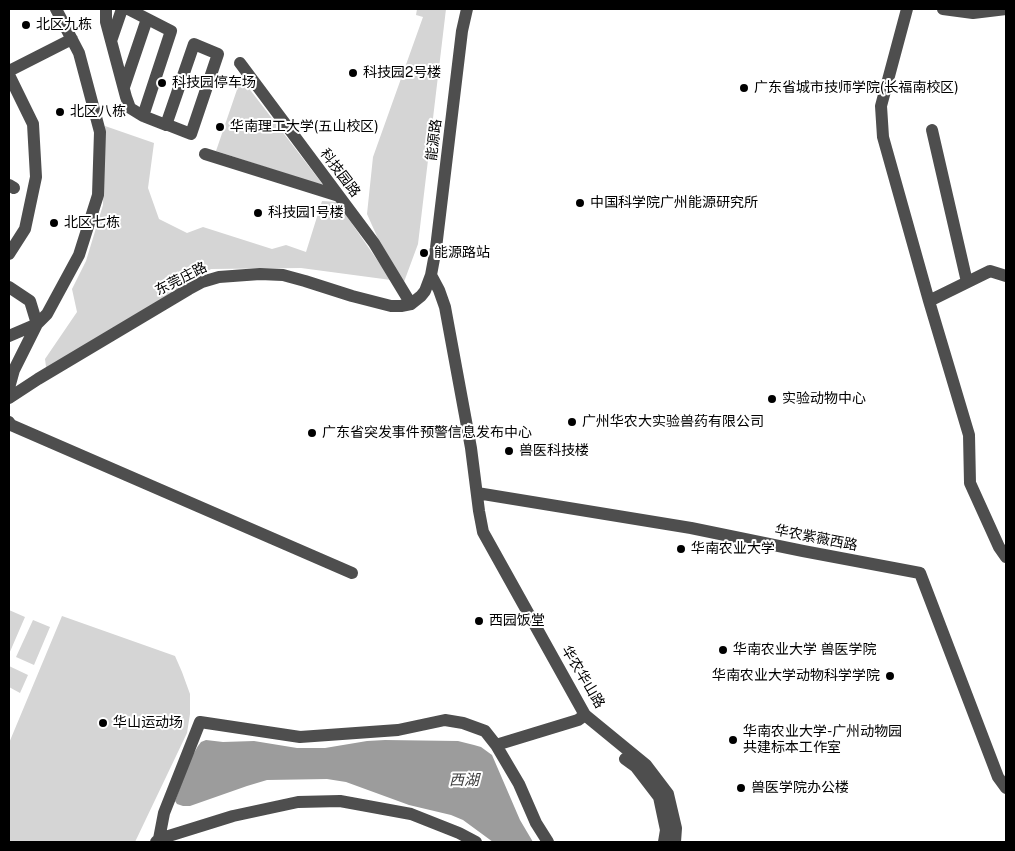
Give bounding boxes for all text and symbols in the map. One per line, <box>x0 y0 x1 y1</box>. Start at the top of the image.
place label: 北区九栋 <box>36 17 92 33</box>
marker: 北区九栋 <box>20 19 32 31</box>
place label: 科技园2号楼 <box>363 65 441 81</box>
marker: 科技园2号楼 <box>347 67 359 79</box>
place label: 科技园停车场 <box>172 75 256 91</box>
marker: 科技园停车场 <box>156 77 168 89</box>
place label: 广东省城市技师学院(长福南校区) <box>754 80 959 96</box>
marker: 广东省城市技师学院(长福南校区) <box>738 82 750 94</box>
place label: 北区八栋 <box>70 104 126 120</box>
marker: 北区八栋 <box>54 106 66 118</box>
street label: 能源路 <box>423 118 445 162</box>
place label: 华南理工大学(五山校区) <box>230 119 379 135</box>
marker: 华南理工大学(五山校区) <box>214 121 226 133</box>
street label: 科技园路 <box>316 146 364 200</box>
place label: 中国科学院广州能源研究所 <box>590 195 758 211</box>
marker: 中国科学院广州能源研究所 <box>574 197 586 209</box>
place label: 科技园1号楼 <box>268 205 344 221</box>
marker: 科技园1号楼 <box>252 207 264 219</box>
place label: 北区七栋 <box>64 215 120 231</box>
marker: 北区七栋 <box>48 217 60 229</box>
place label: 能源路站 <box>434 245 490 261</box>
marker: 能源路站 <box>418 247 430 259</box>
street label: 东莞庄路 <box>152 259 210 299</box>
place label: 实验动物中心 <box>782 391 866 407</box>
marker: 实验动物中心 <box>766 393 778 405</box>
place label: 广州华农大实验兽药有限公司 <box>582 414 764 430</box>
marker: 广州华农大实验兽药有限公司 <box>566 416 578 428</box>
place label: 广东省突发事件预警信息发布中心 <box>322 425 532 441</box>
marker: 广东省突发事件预警信息发布中心 <box>306 427 318 439</box>
place label: 兽医科技楼 <box>519 443 589 459</box>
marker: 兽医科技楼 <box>503 445 515 457</box>
street label: 华农紫薇西路 <box>773 522 859 554</box>
place label: 华南农业大学 <box>691 541 775 557</box>
marker: 华南农业大学 <box>675 543 687 555</box>
place label: 西园饭堂 <box>489 613 545 629</box>
marker: 西园饭堂 <box>473 615 485 627</box>
place label: 华南农业大学 兽医学院 <box>733 642 876 658</box>
street label: 华农华山路 <box>558 643 608 711</box>
marker: 华南农业大学 兽医学院 <box>717 644 729 656</box>
place label: 华南农业大学动物科学学院 <box>712 668 880 684</box>
marker: 华南农业大学动物科学学院 <box>884 670 896 682</box>
place label: 华山运动场 <box>113 715 183 731</box>
marker: 华山运动场 <box>97 717 109 729</box>
place label: 华南农业大学-广州动物园 共建标本工作室 <box>743 724 902 756</box>
marker: 华南农业大学-广州动物园 共建标本工作室 <box>727 734 739 746</box>
water label: 西湖 <box>449 771 479 789</box>
place label: 兽医学院办公楼 <box>751 780 849 796</box>
marker: 兽医学院办公楼 <box>735 782 747 794</box>

